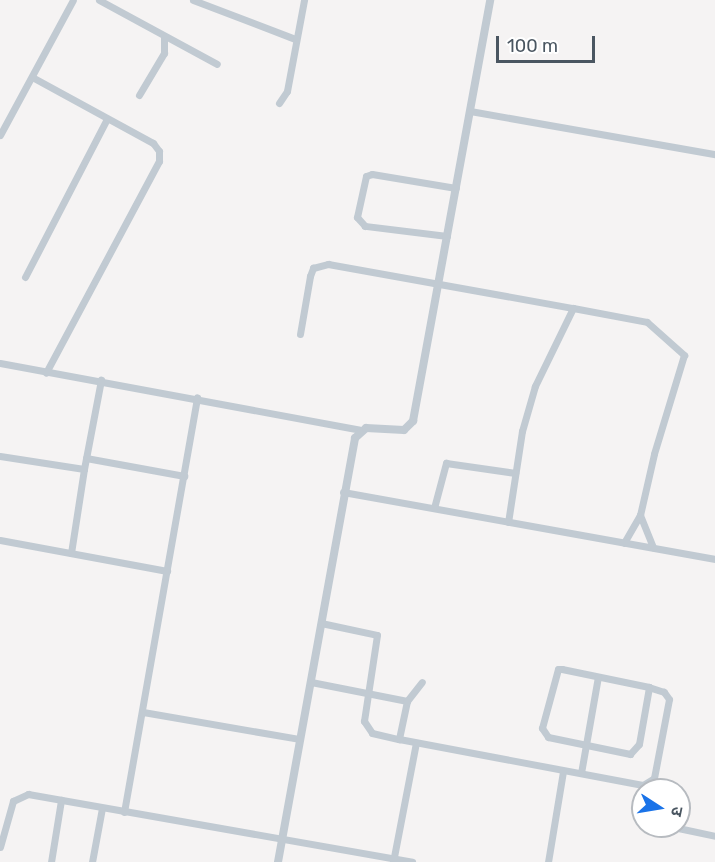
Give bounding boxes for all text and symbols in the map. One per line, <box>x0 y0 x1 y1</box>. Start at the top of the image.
scale bar <box>499 24 598 62</box>
text: 100 m <box>507 35 558 57</box>
north arrow <box>631 778 691 838</box>
text: उ <box>667 805 687 818</box>

